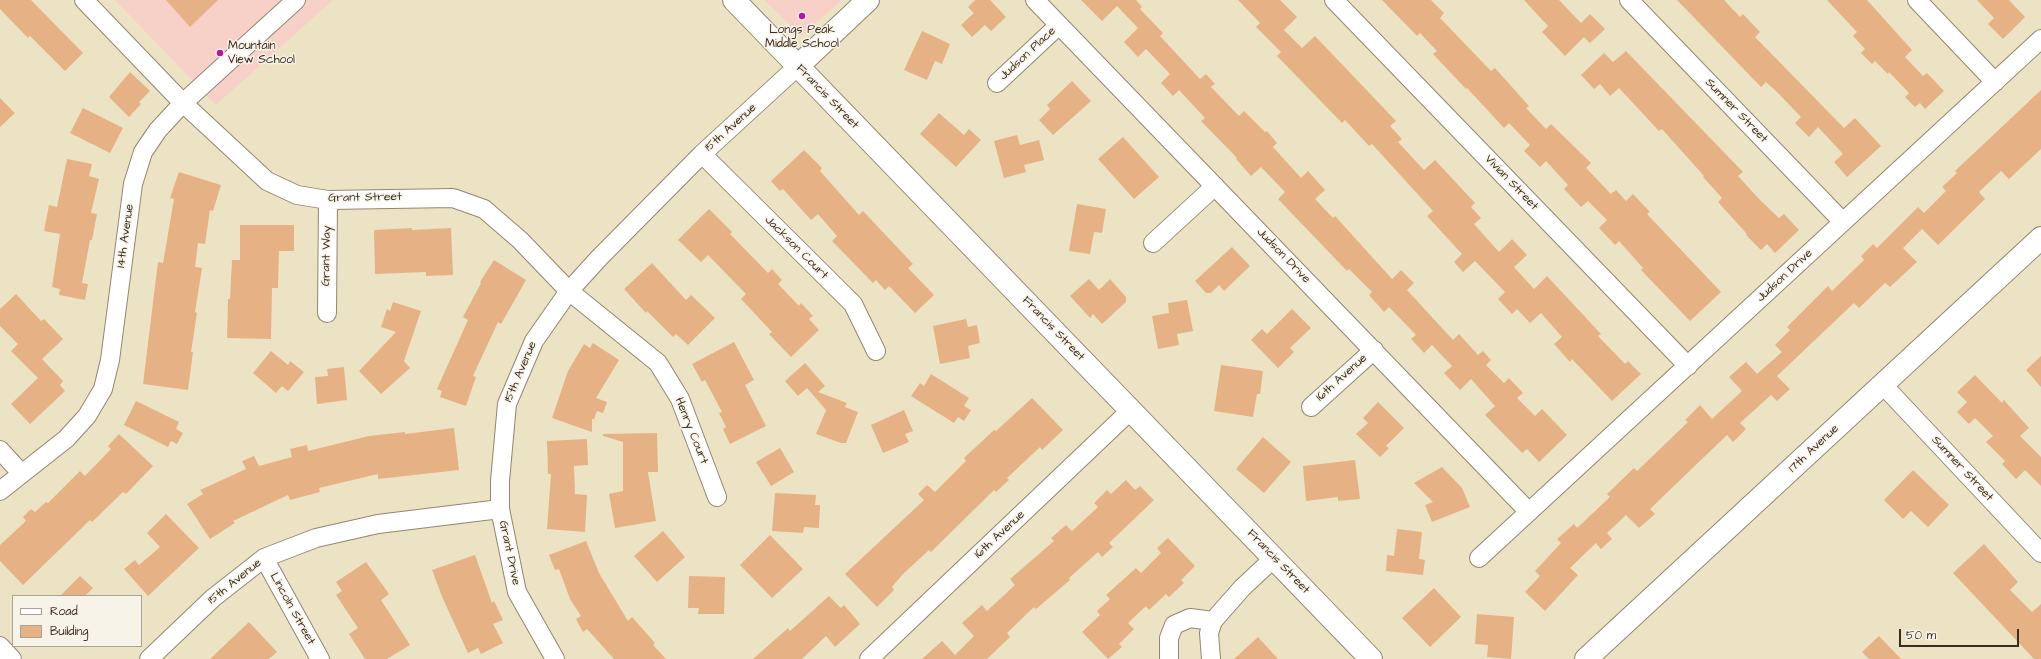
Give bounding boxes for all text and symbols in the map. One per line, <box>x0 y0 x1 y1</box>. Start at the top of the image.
marker: Longs Peak Middle School <box>797 11 807 21</box>
place label: Longs Peak Middle School <box>765 23 839 51</box>
street label: Judson Place <box>997 24 1059 84</box>
place label: Mountain View School <box>228 39 295 67</box>
marker: Mountain View School <box>215 48 225 58</box>
street label: Francis Street <box>793 62 861 132</box>
street label: Sumner Street <box>1702 76 1770 146</box>
street label: 15th Avenue <box>702 101 760 155</box>
street label: Vivian Street <box>1481 152 1541 214</box>
street label: Grant Street <box>328 190 402 206</box>
street label: 14th Avenue <box>114 203 138 269</box>
street label: Jackson Court <box>761 213 831 283</box>
street label: Judson Drive <box>1253 225 1313 287</box>
street label: Grant Way <box>319 226 335 286</box>
street label: Judson Drive <box>1754 246 1816 306</box>
street label: Francis Street <box>1019 294 1087 364</box>
street label: 15th Avenue <box>502 339 540 405</box>
street label: 16th Avenue <box>1314 351 1370 405</box>
street label: Henry Court <box>671 396 711 466</box>
street label: 17th Avenue <box>1786 422 1842 476</box>
street label: Sumner Street <box>1928 433 1996 505</box>
street label: 16th Avenue <box>972 508 1028 562</box>
street label: Grant Drive <box>495 519 523 587</box>
street label: Francis Street <box>1244 527 1312 597</box>
street label: 15th Avenue <box>205 556 265 608</box>
street label: Lincoln Street <box>266 570 318 648</box>
legend <box>12 595 142 647</box>
text: Road <box>50 603 78 620</box>
scale bar <box>1901 621 2021 647</box>
text: Building <box>50 623 88 640</box>
text: 50 m <box>1906 627 1936 644</box>

